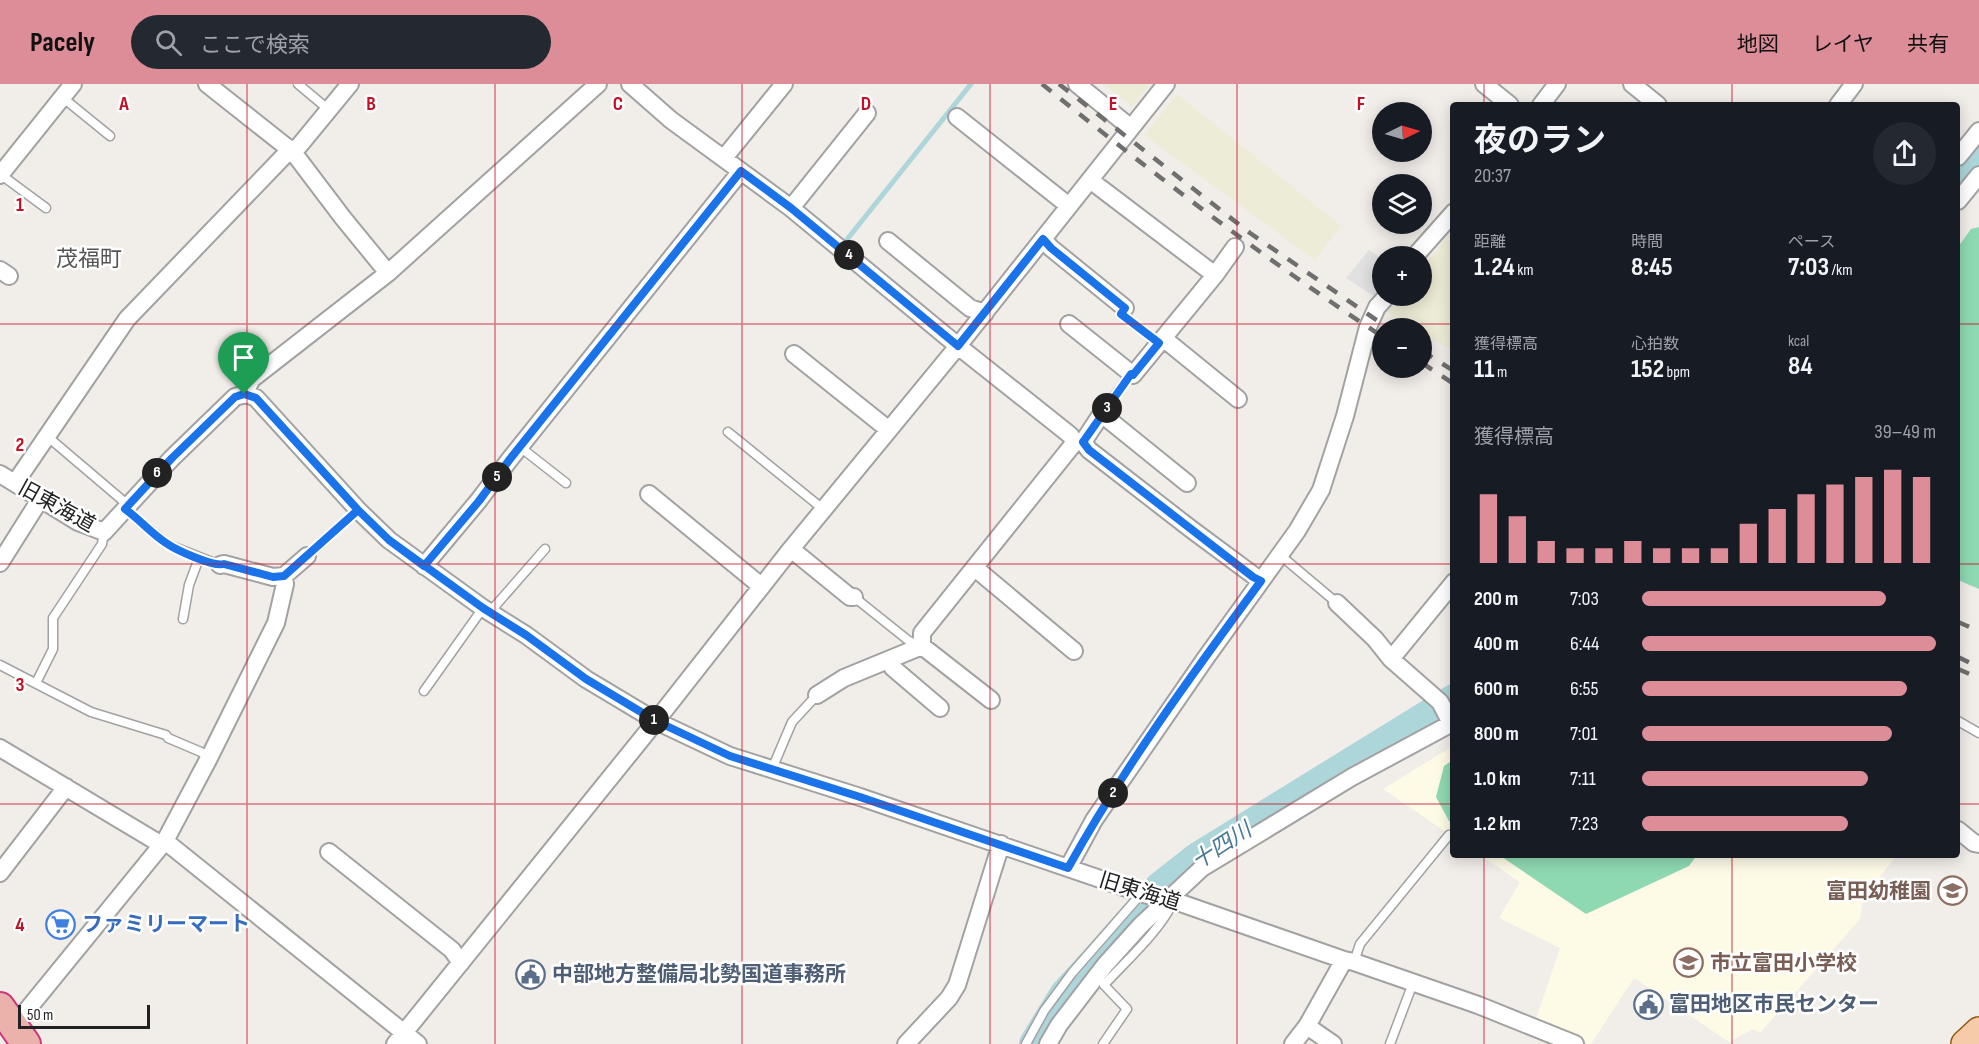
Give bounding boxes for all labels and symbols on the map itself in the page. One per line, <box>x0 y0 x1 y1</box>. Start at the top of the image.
text: A <box>118 92 129 116</box>
text: B <box>366 92 376 116</box>
text: C <box>613 92 623 116</box>
text: D <box>861 92 871 116</box>
text: E <box>1109 92 1117 116</box>
text: F <box>1357 92 1365 116</box>
north arrow <box>1372 102 1432 162</box>
text: 1 <box>16 193 24 217</box>
pin: 4 <box>834 240 864 270</box>
district label: 茂福町 <box>56 246 122 273</box>
pin <box>218 332 269 394</box>
pin: 3 <box>1092 393 1122 423</box>
text: 2 <box>16 433 24 457</box>
pin: 6 <box>142 458 172 488</box>
pin: 5 <box>482 462 512 492</box>
street label: 旧東海道 <box>14 475 100 538</box>
text: 3 <box>16 673 25 697</box>
pin: 1 <box>639 705 669 735</box>
pin: 2 <box>1098 778 1128 808</box>
water label: 十四川 <box>1187 816 1259 876</box>
street label: 旧東海道 <box>1096 867 1184 916</box>
school or university icon: 富田幼稚園 <box>1936 875 1968 907</box>
place label: 富田幼稚園 <box>1826 879 1931 904</box>
supermarket icon: ファミリーマート <box>45 908 77 940</box>
place label: ファミリーマート <box>82 912 250 937</box>
text: 4 <box>15 913 25 937</box>
school or university icon: 市立富田小学校 <box>1673 947 1705 979</box>
place label: 市立富田小学校 <box>1710 951 1857 976</box>
public building icon: 中部地方整備局北勢国道事務所 <box>515 958 547 990</box>
place label: 中部地方整備局北勢国道事務所 <box>552 962 846 987</box>
public building icon: 富田地区市民センター <box>1632 988 1664 1020</box>
place label: 富田地区市民センター <box>1669 992 1879 1017</box>
scale bar <box>18 1002 150 1030</box>

